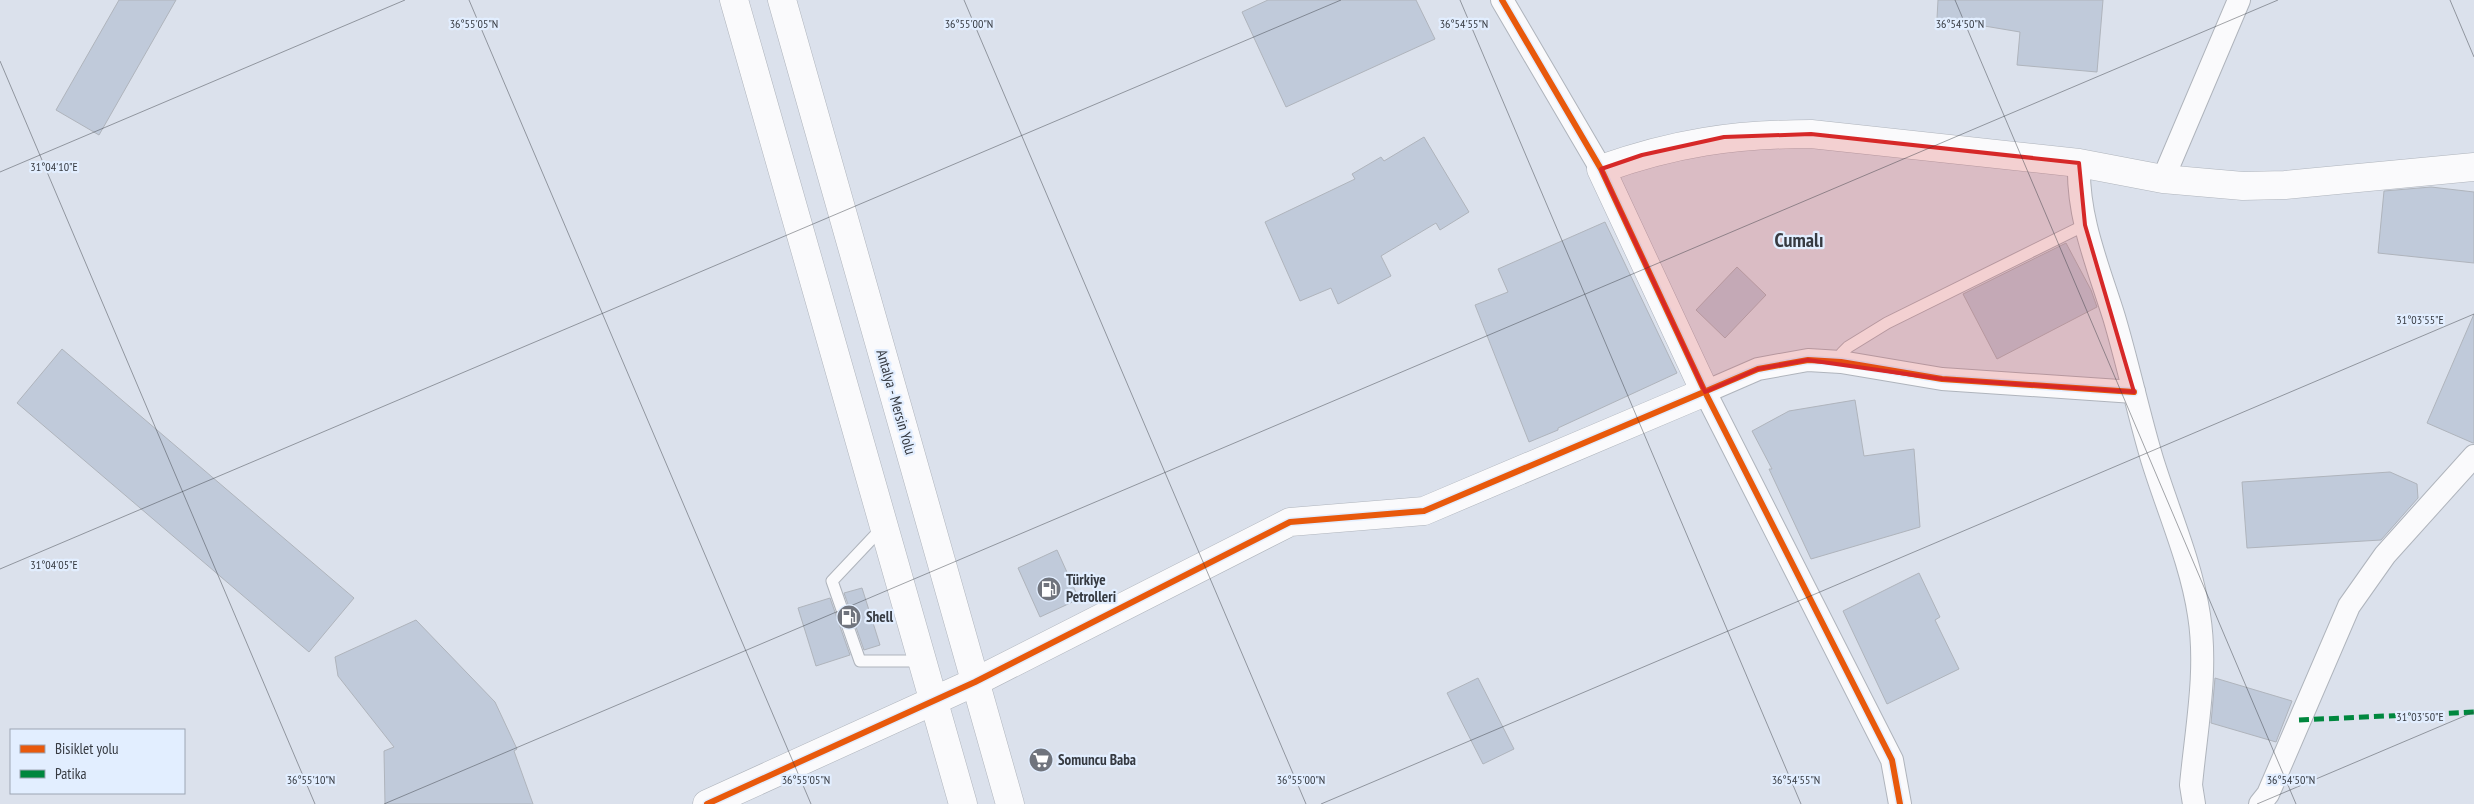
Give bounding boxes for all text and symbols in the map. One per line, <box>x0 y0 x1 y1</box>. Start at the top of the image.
text: 36°55'05"N <box>450 16 498 31</box>
text: 36°55'00"N <box>945 16 993 31</box>
text: 36°54'55"N <box>1440 16 1488 31</box>
text: 36°54'50"N <box>1936 16 1984 31</box>
text: 31°04'10"E <box>30 159 78 174</box>
district label: Cumalı <box>1775 227 1823 253</box>
text: 31°03'55"E <box>2396 312 2444 327</box>
street label: Antalya - Mersin Yolu <box>872 347 921 457</box>
text: 31°04'05"E <box>30 557 78 572</box>
place label: Türkiye Petrolleri <box>1066 570 1116 606</box>
fuel station icon: Türkiye Petrolleri <box>1036 576 1062 602</box>
fuel station icon: Shell <box>836 604 862 630</box>
place label: Shell <box>866 607 893 626</box>
text: 31°03'50"E <box>2396 709 2444 724</box>
legend <box>10 729 185 794</box>
text: Bisiklet yolu <box>55 739 119 758</box>
supermarket icon: Somuncu Baba <box>1028 747 1054 773</box>
place label: Somuncu Baba <box>1058 750 1136 769</box>
text: Patika <box>55 764 87 783</box>
text: 36°55'10"N <box>287 772 335 787</box>
text: 36°55'05"N <box>782 772 830 787</box>
text: 36°55'00"N <box>1277 772 1325 787</box>
text: 36°54'55"N <box>1772 772 1820 787</box>
text: 36°54'50"N <box>2267 772 2315 787</box>

